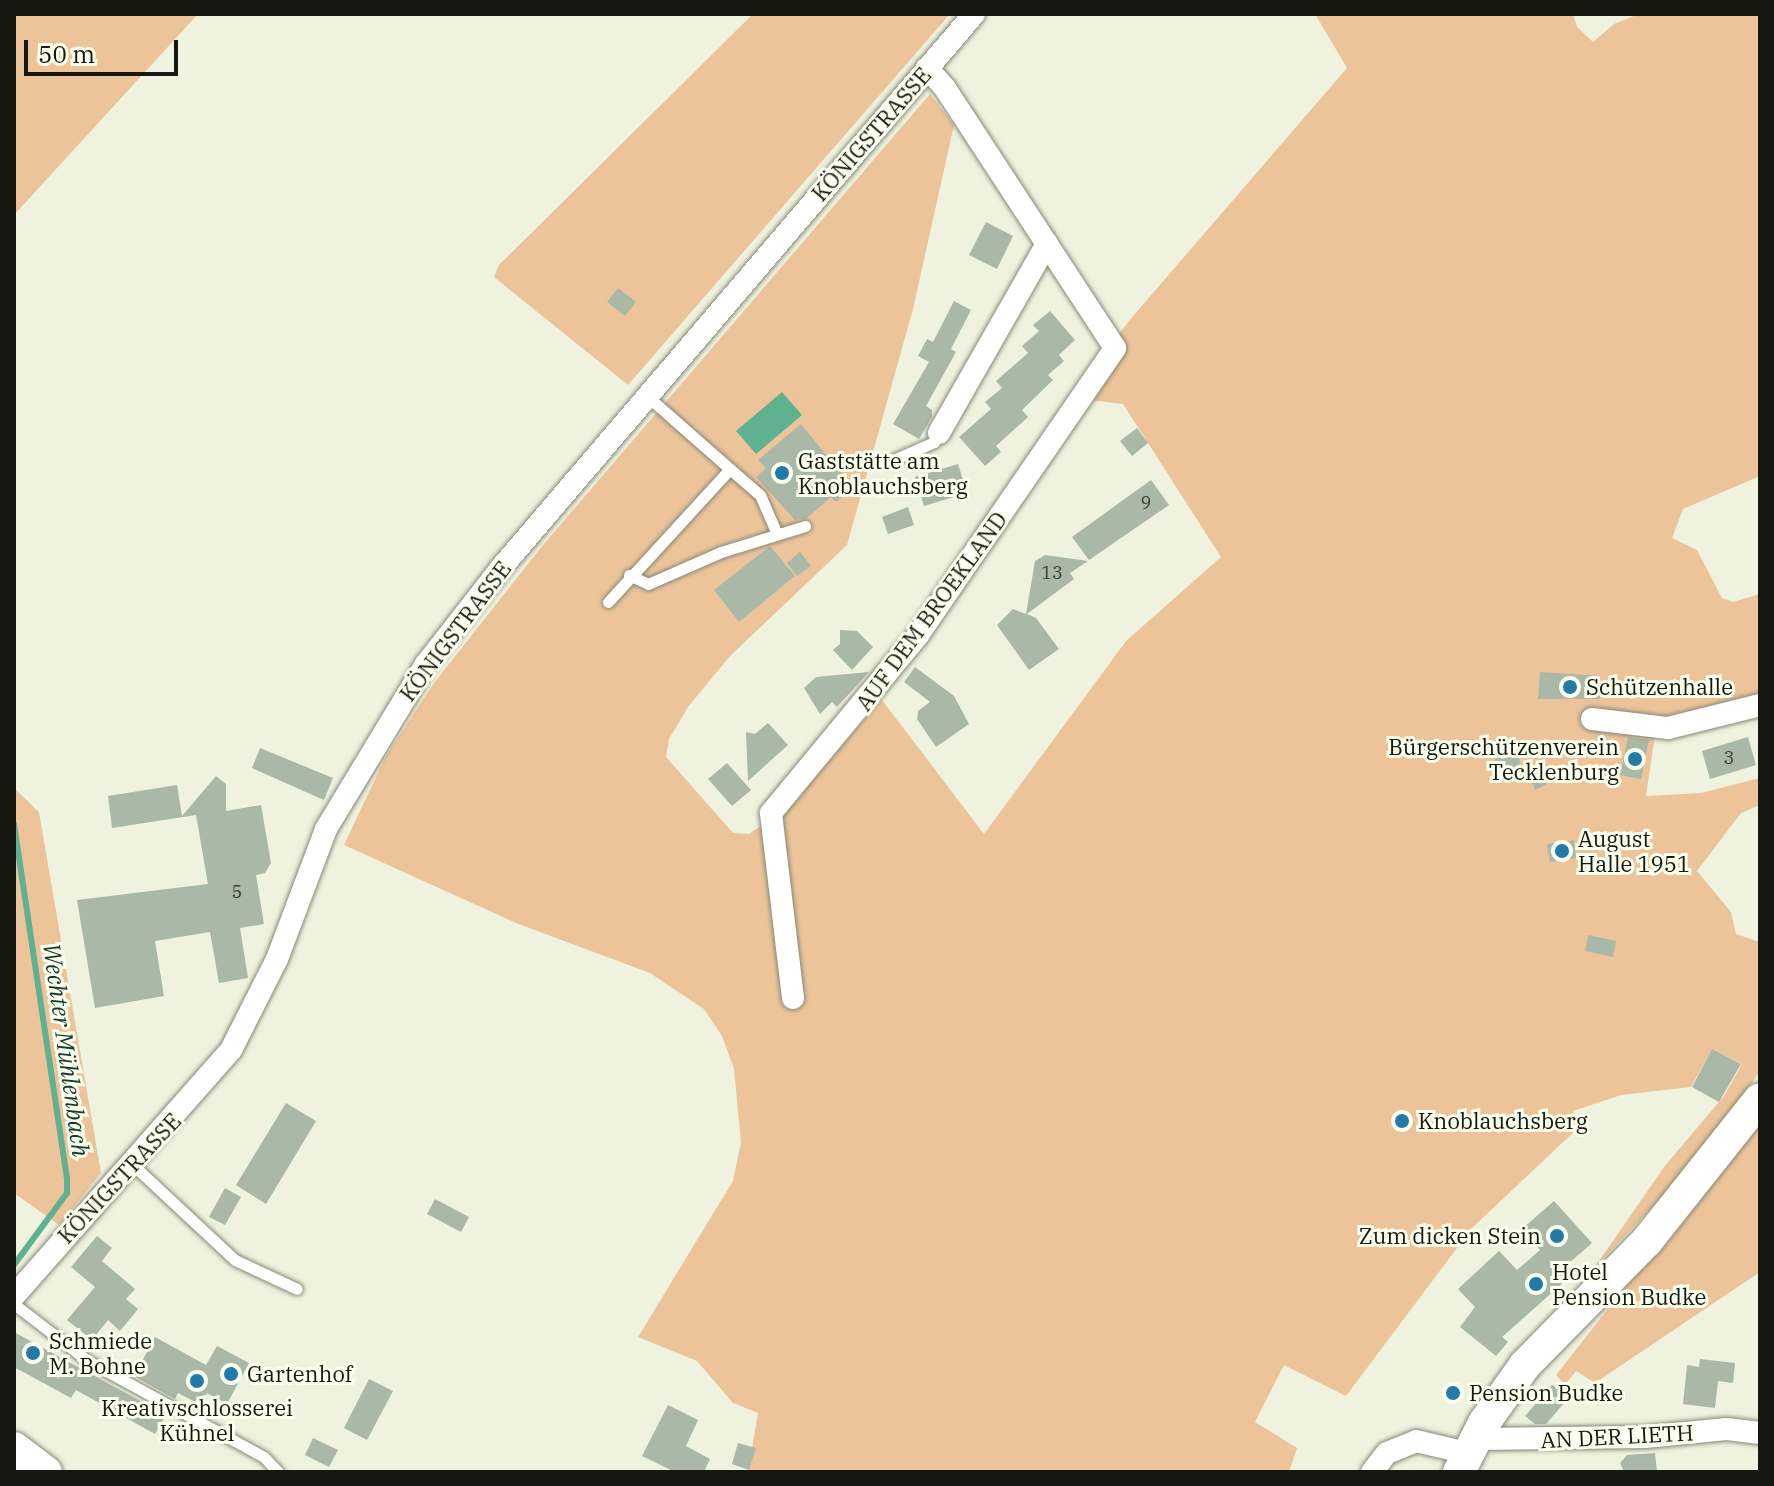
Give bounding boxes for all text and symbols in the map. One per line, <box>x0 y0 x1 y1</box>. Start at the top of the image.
scale bar <box>28 24 182 74</box>
text: 50 m <box>38 38 95 70</box>
street label: KÖNIGSTRASSE <box>806 62 936 206</box>
place label: Gaststätte am Knoblauchsberg <box>798 447 968 498</box>
marker: Gaststätte am Knoblauchsberg <box>773 464 791 482</box>
house number: 9 <box>1141 492 1151 514</box>
street label: AUF DEM BROEKLAND <box>850 506 1012 716</box>
street label: KÖNIGSTRASSE <box>394 556 516 706</box>
house number: 13 <box>1041 562 1063 584</box>
place label: Schützenhalle <box>1586 674 1733 700</box>
marker: Schützenhalle <box>1561 678 1579 696</box>
place label: Bürgerschützenverein Tecklenburg <box>1388 733 1619 784</box>
house number: 3 <box>1724 747 1734 769</box>
marker: Bürgerschützenverein Tecklenburg <box>1626 750 1644 768</box>
place label: August Halle 1951 <box>1578 825 1690 876</box>
marker: August Halle 1951 <box>1553 842 1571 860</box>
house number: 5 <box>232 881 242 903</box>
water label: Wechter Mühlenbach <box>37 941 95 1159</box>
street label: KÖNIGSTRASSE <box>52 1107 186 1249</box>
place label: Knoblauchsberg <box>1418 1108 1588 1134</box>
marker: Knoblauchsberg <box>1393 1112 1411 1130</box>
place label: Zum dicken Stein <box>1359 1223 1541 1249</box>
marker: Zum dicken Stein <box>1548 1227 1566 1245</box>
place label: Hotel Pension Budke <box>1552 1258 1706 1310</box>
marker: Hotel Pension Budke <box>1527 1275 1545 1293</box>
place label: Schmiede M. Bohne <box>49 1327 152 1378</box>
marker: Schmiede M. Bohne <box>24 1344 42 1362</box>
place label: Gartenhof <box>247 1361 352 1387</box>
marker: Gartenhof <box>222 1365 240 1383</box>
marker: Kreativschlosserei Kühnel <box>188 1372 206 1390</box>
place label: Pension Budke <box>1469 1380 1623 1406</box>
marker: Pension Budke <box>1444 1384 1462 1402</box>
place label: Kreativschlosserei Kühnel <box>101 1394 293 1446</box>
street label: AN DER LIETH <box>1540 1419 1694 1453</box>

